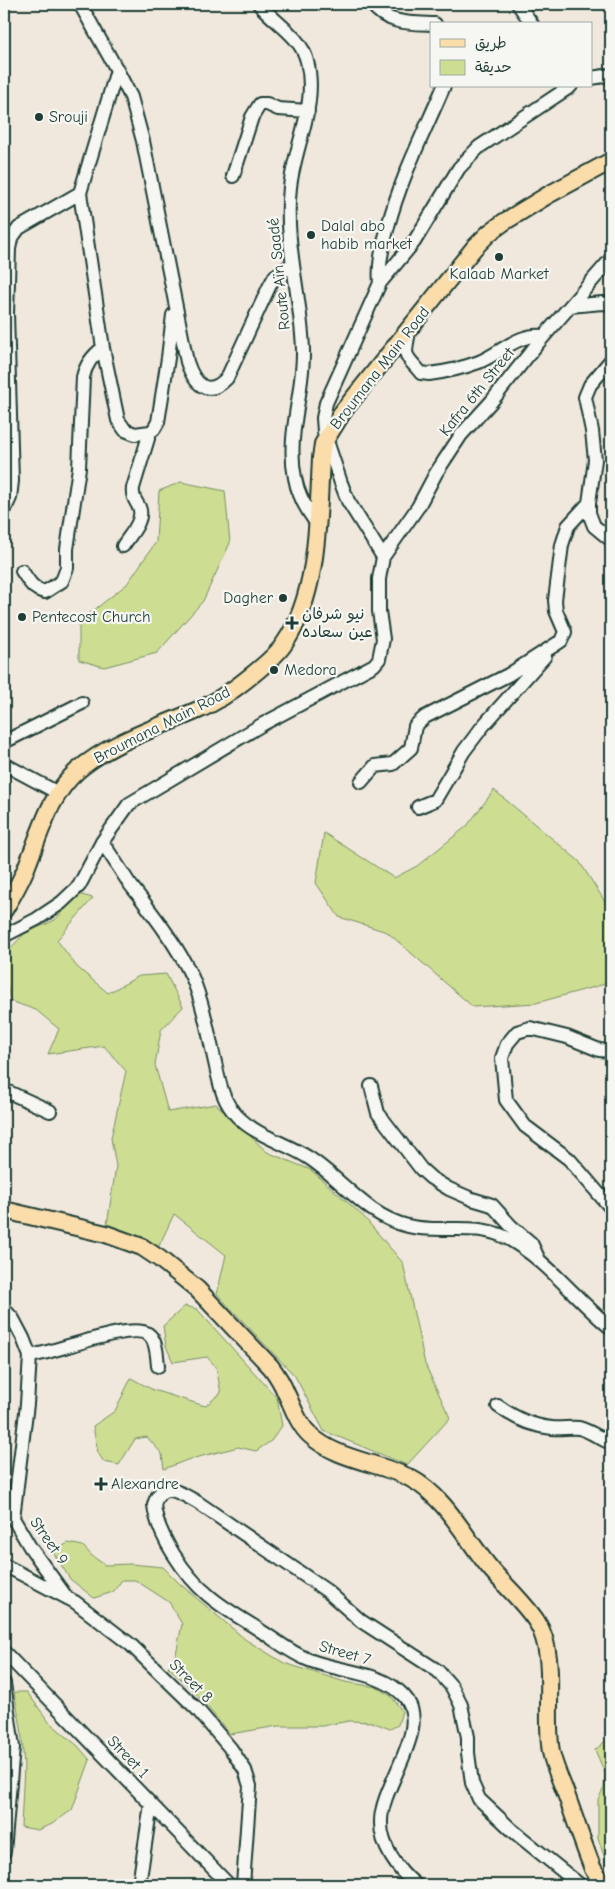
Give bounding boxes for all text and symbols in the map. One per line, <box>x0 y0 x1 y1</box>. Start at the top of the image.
legend <box>430 22 592 88</box>
text: طريق <box>475 34 507 52</box>
text: حديقة <box>475 58 512 76</box>
place label: Srouji <box>49 108 88 126</box>
marker: Srouji <box>33 111 45 123</box>
street label: Route Aïn Saadé <box>264 217 294 331</box>
place label: Dalal abo habib market <box>321 217 412 253</box>
marker: Dalal abo habib market <box>305 229 317 241</box>
marker: Kalaab Market <box>493 251 505 263</box>
place label: Kalaab Market <box>449 265 549 283</box>
street label: Broumana Main Road <box>327 303 433 433</box>
street label: Kafra 6th Street <box>436 344 518 440</box>
place label: Dagher <box>223 589 274 607</box>
marker: Dagher <box>277 592 289 604</box>
place label: نيو شرفان عين سعاده <box>302 605 373 641</box>
place label: Pentecost Church <box>32 608 151 626</box>
marker: Pentecost Church <box>16 611 28 623</box>
marker: نيو شرفان عين سعاده <box>286 617 298 629</box>
place label: Medora <box>284 661 337 679</box>
marker: Medora <box>268 664 280 676</box>
street label: Broumana Main Road <box>91 683 233 767</box>
place label: Alexandre <box>111 1475 179 1493</box>
marker: Alexandre <box>95 1478 107 1490</box>
street label: Street 9 <box>26 1514 72 1568</box>
street label: Street 7 <box>317 1637 373 1669</box>
street label: Street 8 <box>166 1656 216 1706</box>
street label: Street 1 <box>104 1732 152 1782</box>

